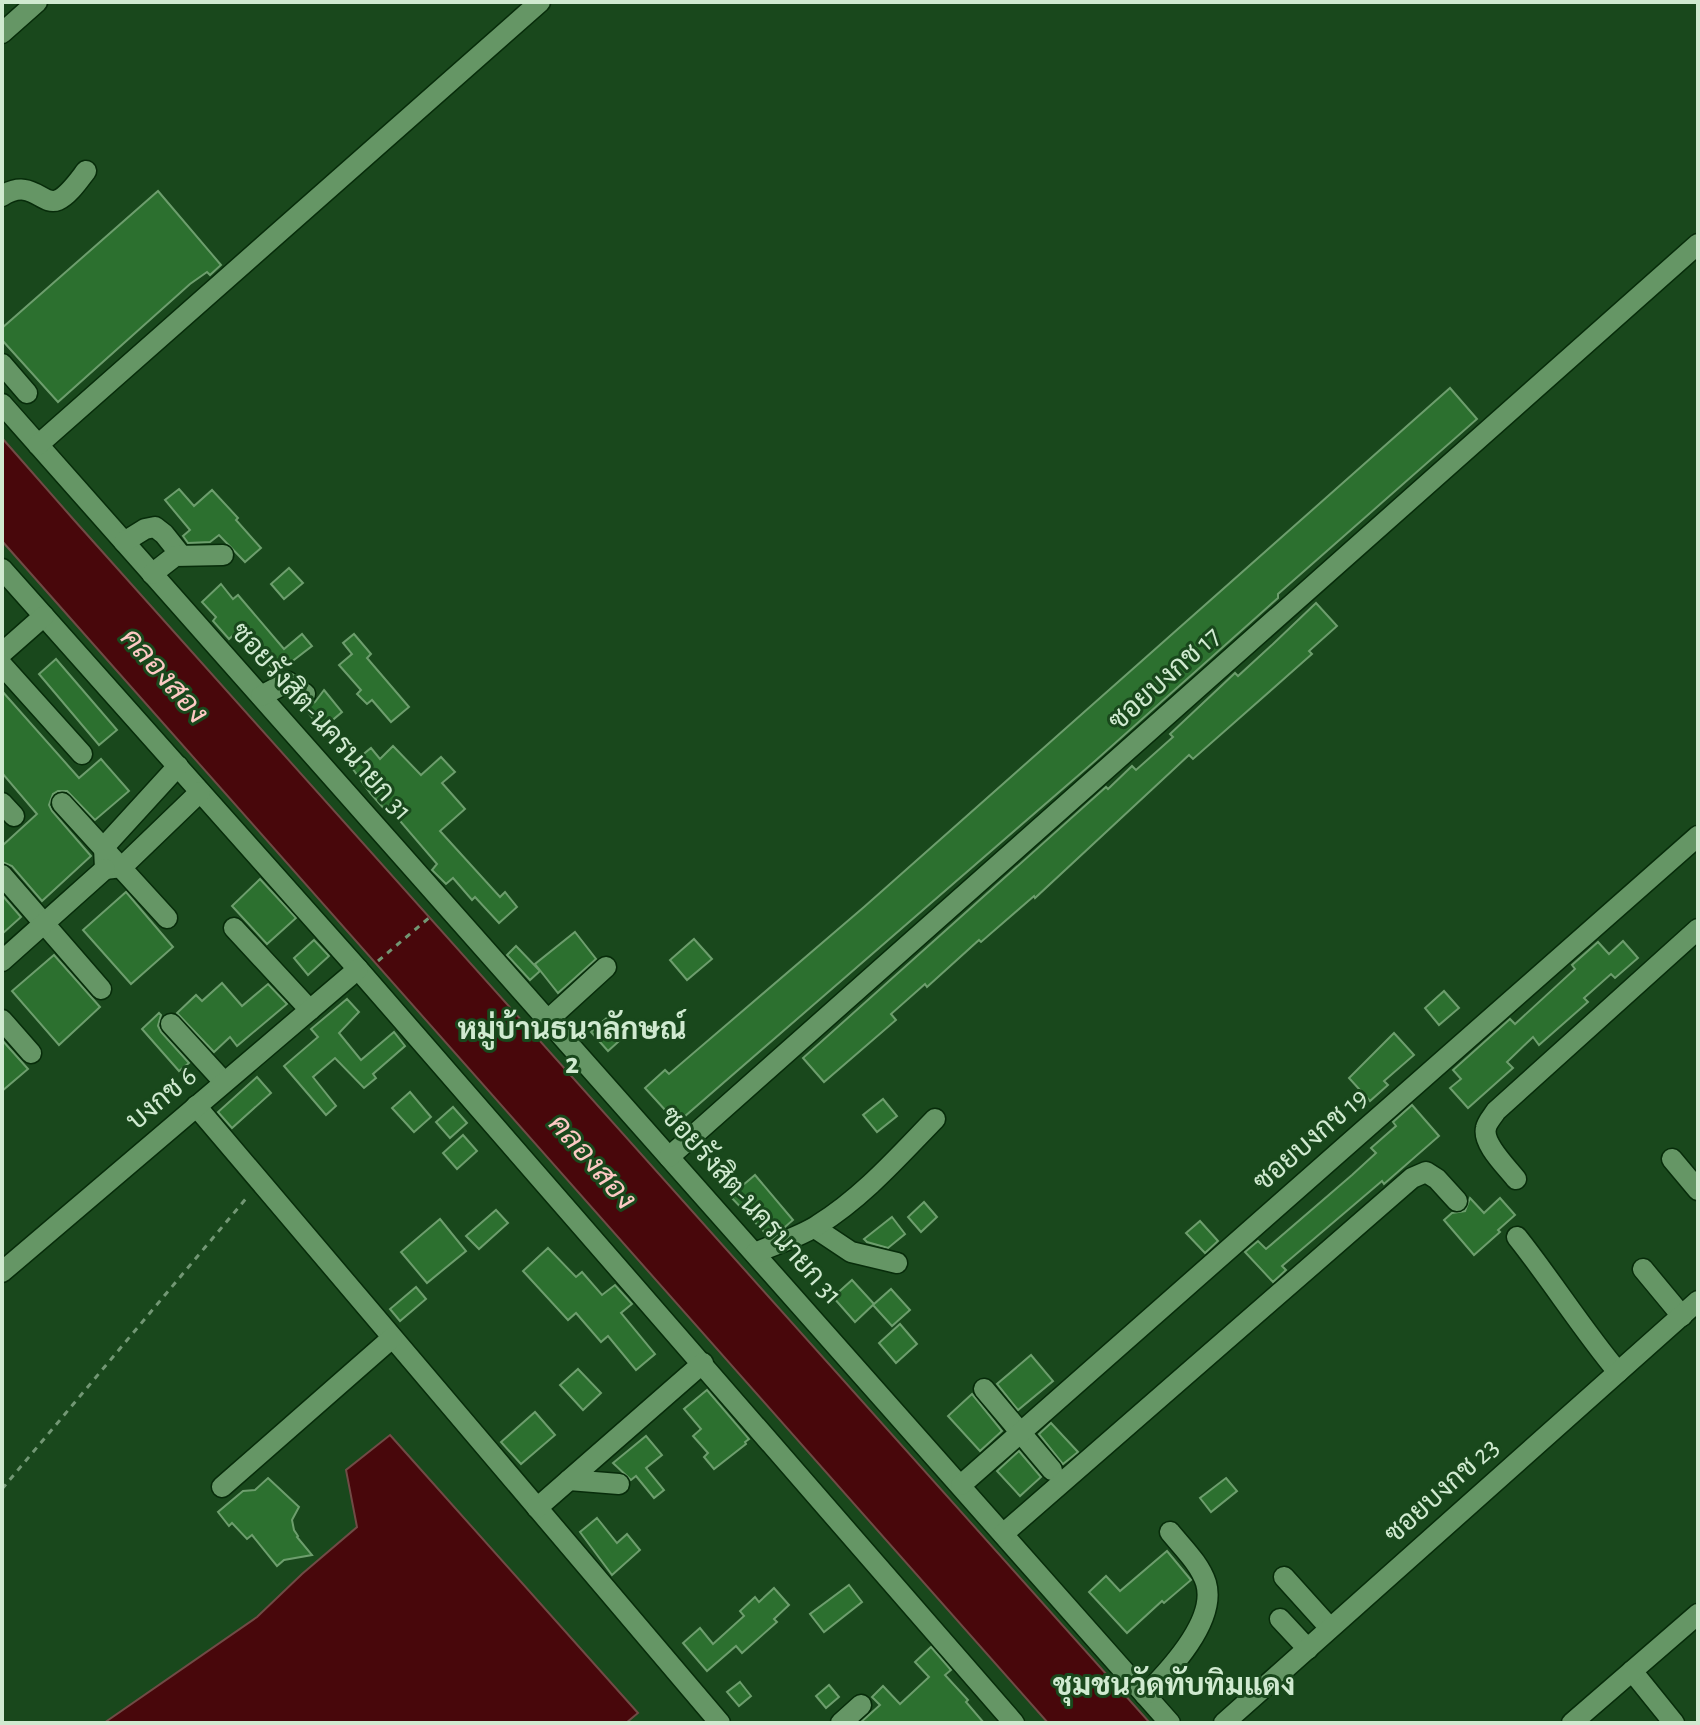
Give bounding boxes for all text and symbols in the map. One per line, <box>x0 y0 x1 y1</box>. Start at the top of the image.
street label: ซอยรังสิต-นครนายก 31 <box>225 614 421 826</box>
street label: ซอยบงกช 17 <box>1104 622 1226 736</box>
water label: คลองสอง <box>115 623 213 729</box>
district label: หมู่บ้านธนาลักษณ์ 2 <box>458 1009 687 1079</box>
street label: บงกช 6 <box>122 1062 202 1136</box>
street label: ซอยบงกช 19 <box>1249 1083 1373 1197</box>
street label: ซอยรังสิต-นครนายก 31 <box>655 1098 851 1310</box>
water label: คลองสอง <box>543 1109 641 1215</box>
street label: ซอยบงกช 23 <box>1380 1433 1504 1549</box>
district label: ชุมชนวัดทับทิมแดง <box>1053 1666 1295 1706</box>

